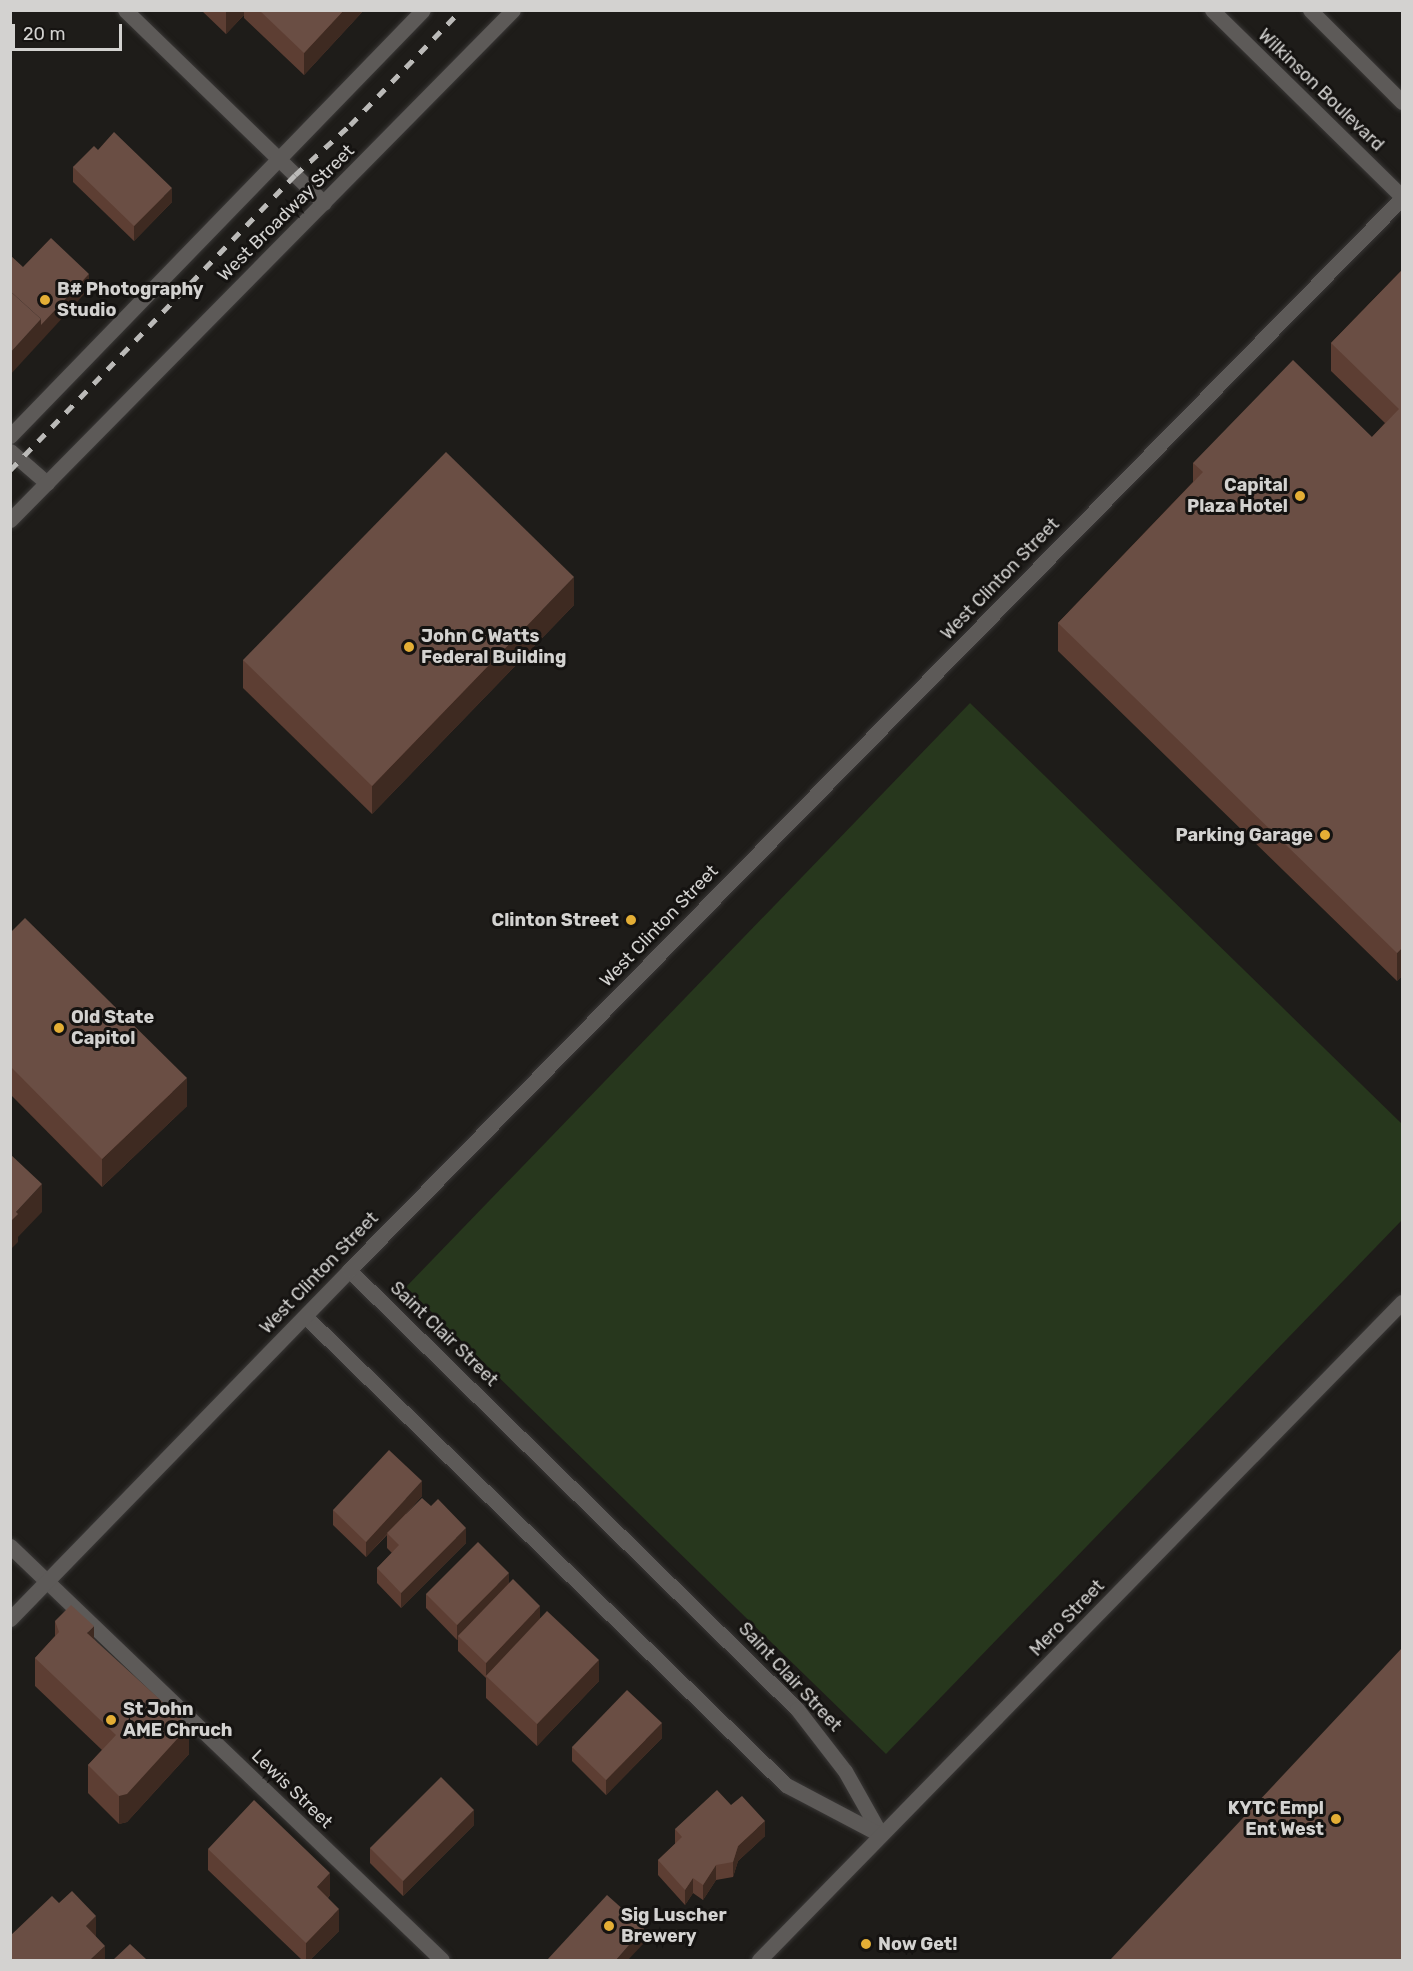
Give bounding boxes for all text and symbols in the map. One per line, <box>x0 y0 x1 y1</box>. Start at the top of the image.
scale bar <box>15 12 124 50</box>
text: 20 m <box>23 23 65 45</box>
street label: Wilkinson Boulevard <box>1254 24 1388 156</box>
street label: West Broadway Street <box>213 140 359 286</box>
place label: B# Photography Studio <box>57 279 204 322</box>
marker: B# Photography Studio <box>38 293 52 307</box>
place label: Capital Plaza Hotel <box>1187 475 1288 518</box>
marker: Capital Plaza Hotel <box>1293 489 1307 503</box>
street label: West Clinton Street <box>936 514 1064 644</box>
place label: John C Watts Federal Building <box>421 626 566 668</box>
marker: John C Watts Federal Building <box>402 640 416 654</box>
place label: Parking Garage <box>1175 824 1313 846</box>
marker: Parking Garage <box>1318 828 1332 842</box>
street label: West Clinton Street <box>595 861 723 991</box>
place label: Clinton Street <box>492 909 619 931</box>
marker: Clinton Street <box>624 913 638 927</box>
place label: Old State Capitol <box>71 1007 154 1050</box>
marker: Old State Capitol <box>52 1021 66 1035</box>
street label: West Clinton Street <box>255 1208 383 1338</box>
street label: Saint Clair Street <box>386 1277 502 1391</box>
street label: Mero Street <box>1025 1575 1109 1661</box>
street label: Saint Clair Street <box>734 1618 846 1736</box>
place label: St John AME Chruch <box>123 1699 232 1742</box>
marker: St John AME Chruch <box>104 1713 118 1727</box>
street label: Lewis Street <box>247 1745 337 1833</box>
place label: KYTC Empl Ent West <box>1228 1798 1324 1840</box>
marker: KYTC Empl Ent West <box>1329 1812 1343 1826</box>
place label: Sig Luscher Brewery <box>621 1905 727 1948</box>
marker: Sig Luscher Brewery <box>602 1919 616 1933</box>
place label: Now Get! <box>878 1933 958 1955</box>
marker: Now Get! <box>859 1937 873 1951</box>

